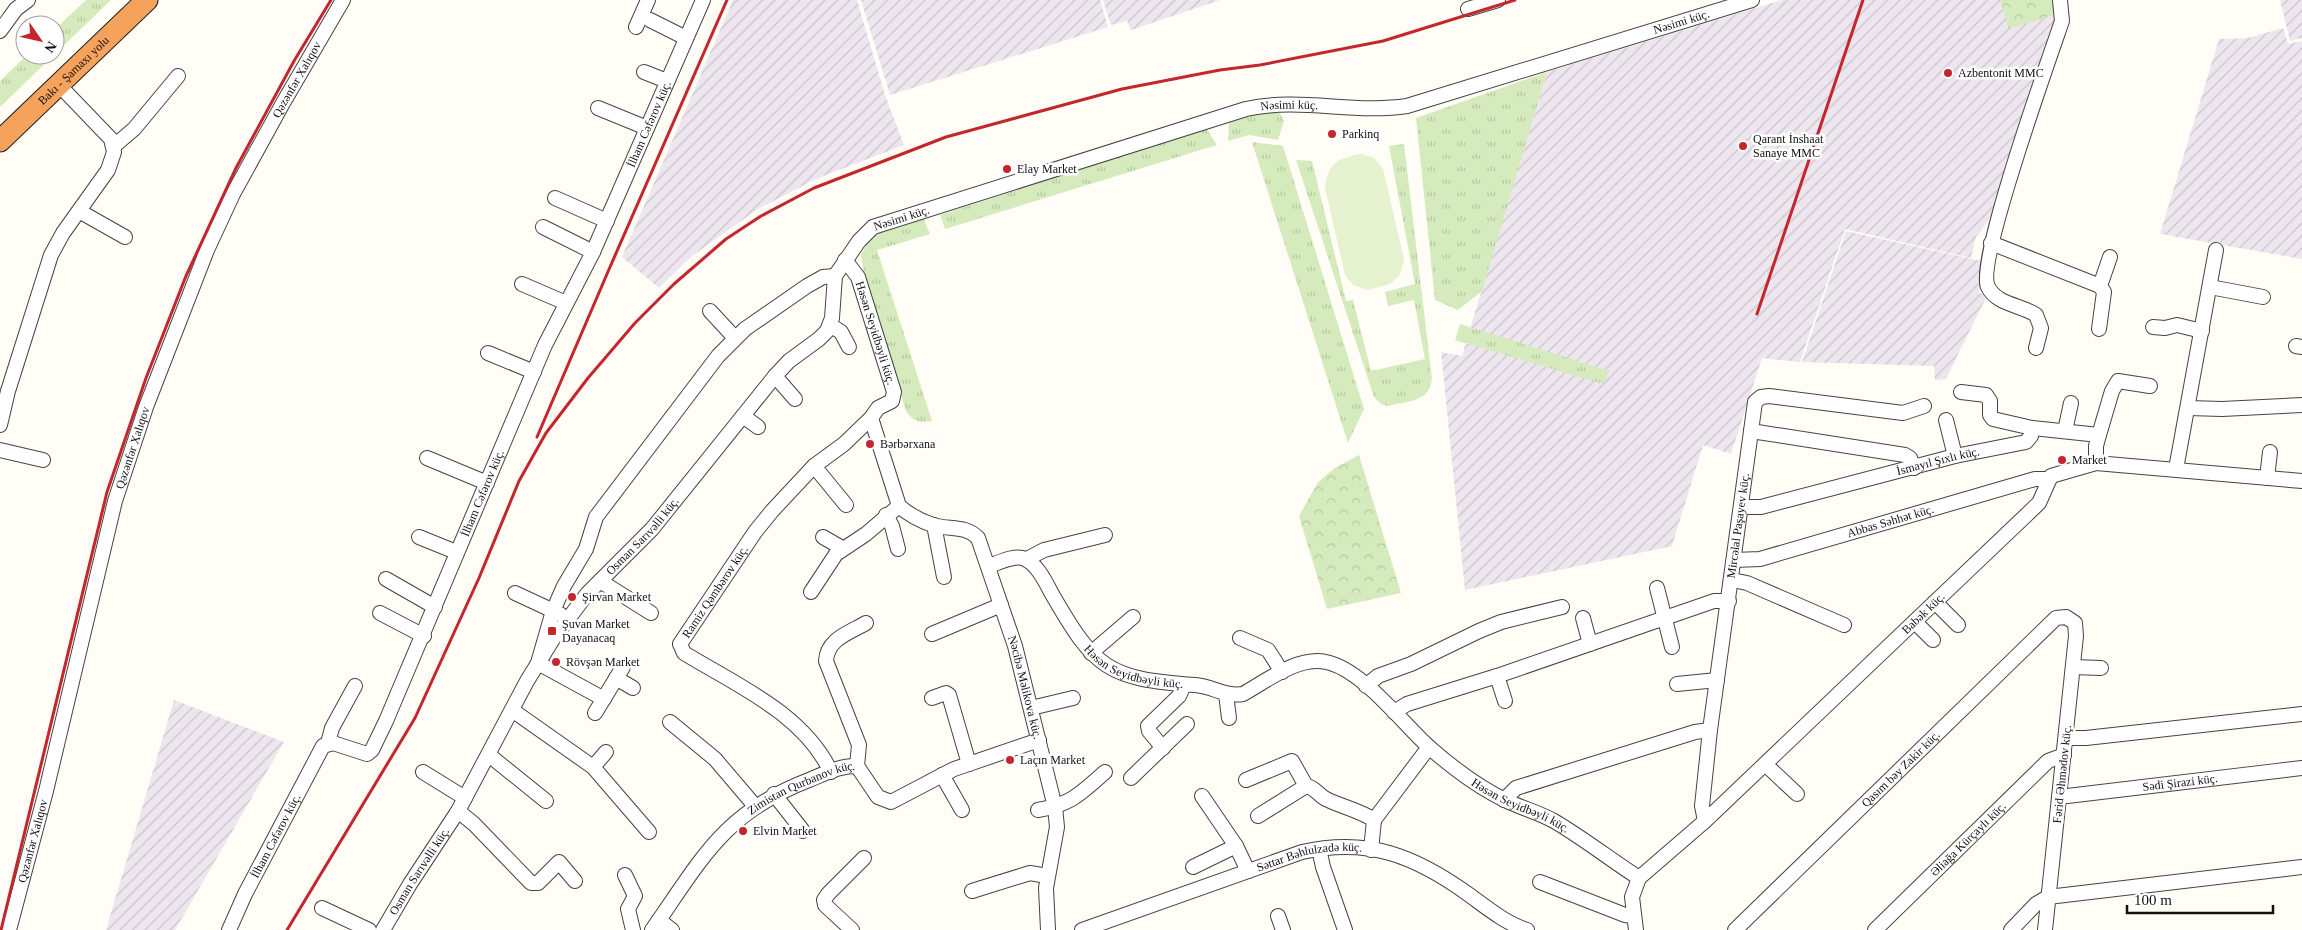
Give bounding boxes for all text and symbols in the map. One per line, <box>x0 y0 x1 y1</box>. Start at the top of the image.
street label: Nəsimi küç. <box>1652 6 1711 37</box>
north arrow <box>15 15 65 65</box>
street label: Bakı - Şamaxı yolu <box>35 33 112 108</box>
text: N <box>41 39 59 55</box>
street label: Qəzənfər Xalıqov <box>269 39 324 120</box>
place label: Azbentonit MMC <box>1958 66 2044 80</box>
marker: Azbentonit MMC <box>1942 67 1954 79</box>
street label: İlham Cəfərov küç. <box>624 79 674 169</box>
street label: Nəsimi küç. <box>1260 98 1319 113</box>
place label: Parkinq <box>1342 127 1379 141</box>
marker: Parkinq <box>1326 128 1338 140</box>
place label: Qarant İnshaat Sanaye MMC <box>1753 132 1824 160</box>
marker: Qarant İnshaat Sanaye MMC <box>1737 140 1749 152</box>
place label: Elay Market <box>1017 162 1077 176</box>
marker: Elay Market <box>1001 163 1013 175</box>
street label: Nəsimi küç. <box>872 203 931 233</box>
street label: Həsən Seyidbəyli küç. <box>853 279 898 386</box>
street label: Qəzənfər Xalıqov <box>112 405 153 491</box>
place label: Bərbərxana <box>880 437 936 451</box>
marker: Bərbərxana <box>864 438 876 450</box>
street label: İsmayıl Şıxlı küç. <box>1895 444 1981 478</box>
street label: İlham Cəfərov küç. <box>458 447 507 539</box>
place label: Market <box>2072 453 2107 467</box>
marker: Market <box>2056 454 2068 466</box>
street label: Mircəlal Paşayev küç. <box>1724 472 1752 579</box>
street label: Osman Sarıvəlli küç. <box>603 494 682 578</box>
street label: Abbas Səhhət küç. <box>1846 502 1936 540</box>
street label: Ramiz Qəmbərov küç. <box>679 543 751 641</box>
place label: Şirvan Market <box>582 590 652 604</box>
street label: Babək küç. <box>1899 590 1948 637</box>
marker: Şirvan Market <box>566 591 578 603</box>
place label: Şuvan Market Dayanacaq <box>562 617 630 645</box>
marker: Şuvan Market Dayanacaq <box>546 625 558 637</box>
street label: Nəcibə Məlikova küç. <box>1005 634 1045 741</box>
street label: Həsən Seyidbəyli küç. <box>1081 642 1184 691</box>
place label: Rövşən Market <box>566 655 640 669</box>
marker: Rövşən Market <box>550 656 562 668</box>
street label: Fərid Əhmədov küç. <box>2050 724 2074 824</box>
street label: Qasım bəy Zakir küç. <box>1858 728 1943 810</box>
place label: Laçın Market <box>1020 753 1086 767</box>
marker: Laçın Market <box>1004 754 1016 766</box>
street label: Zimistan Qurbanov küç. <box>745 759 855 818</box>
street label: Sədi Şirazi küç. <box>2142 771 2219 794</box>
street label: Həsən Seyidbəyli küç. <box>1469 775 1572 836</box>
street label: İlham Cəfərov küç. <box>248 792 303 880</box>
street label: Qəzənfər Xalıqov <box>15 798 50 884</box>
street label: Əliağa Kürçaylı küç. <box>1927 799 2009 879</box>
place label: Elvin Market <box>753 824 817 838</box>
street label: Osman Sarıvəlli küç. <box>386 825 452 918</box>
marker: Elvin Market <box>737 825 749 837</box>
street label: Səttar Bəhlulzadə küç. <box>1255 840 1363 875</box>
scale bar <box>2127 882 2273 914</box>
text: 100 m <box>2134 892 2172 908</box>

